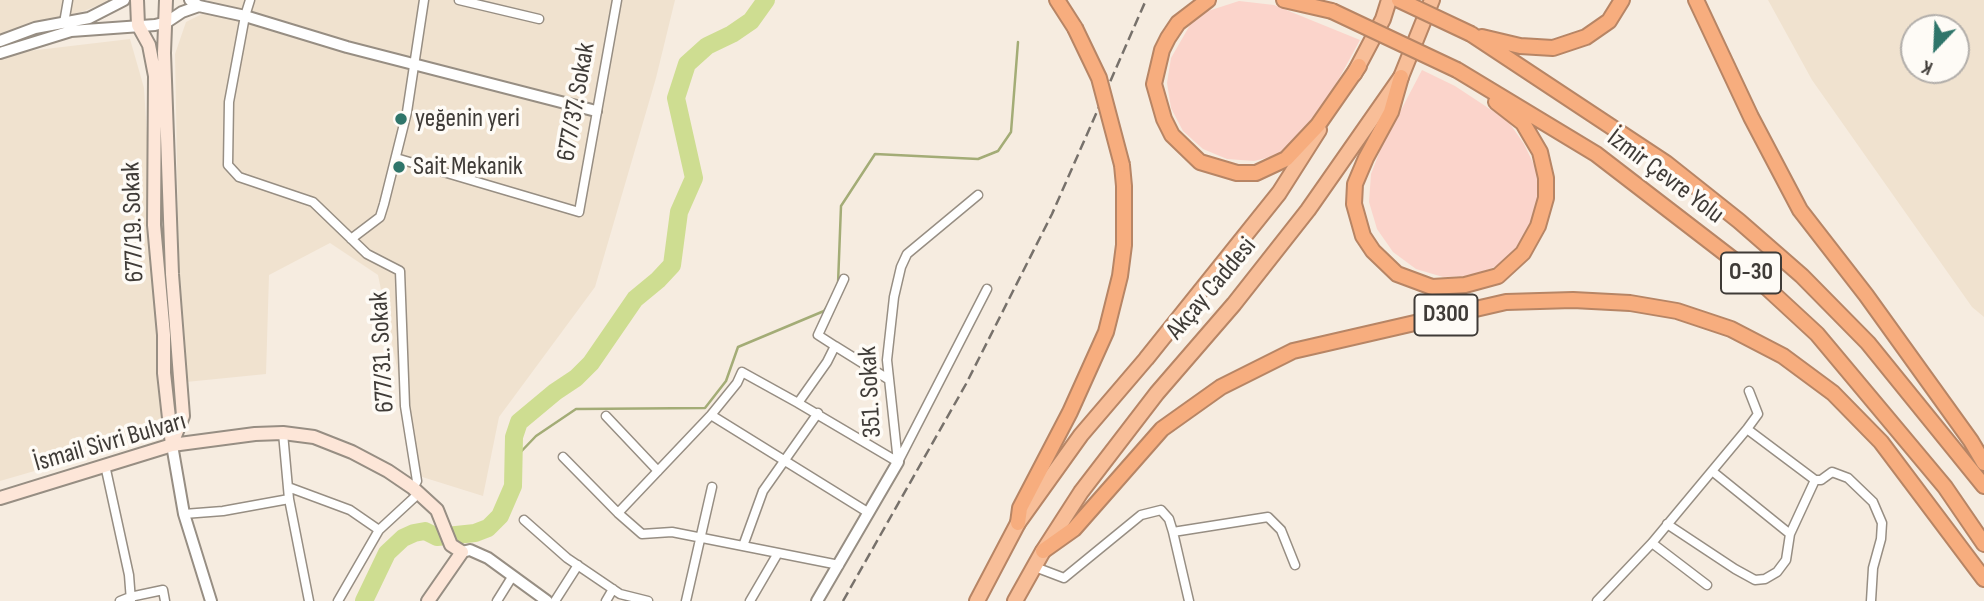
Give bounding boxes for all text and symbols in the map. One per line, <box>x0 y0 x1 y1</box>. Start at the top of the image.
north arrow <box>1900 14 1970 84</box>
street label: 677/37. Sokak <box>551 40 603 164</box>
text: K <box>1919 55 1936 79</box>
place label: yeğenin yeri <box>415 103 520 135</box>
marker: yeğenin yeri <box>393 111 409 127</box>
street label: İzmir Çevre Yolu <box>1600 123 1730 231</box>
place label: Sait Mekanik <box>413 151 523 183</box>
marker: Sait Mekanik <box>391 159 407 175</box>
street label: 677/19. Sokak <box>116 161 152 283</box>
street label: Akçay Caddesi <box>1160 232 1264 346</box>
road number: O-30 <box>1721 252 1781 294</box>
street label: 677/31. Sokak <box>364 291 402 413</box>
road number: D300 <box>1414 294 1478 336</box>
street label: 351. Sokak <box>853 345 889 439</box>
street label: İsmail Sivri Bulvarı <box>30 406 190 480</box>

